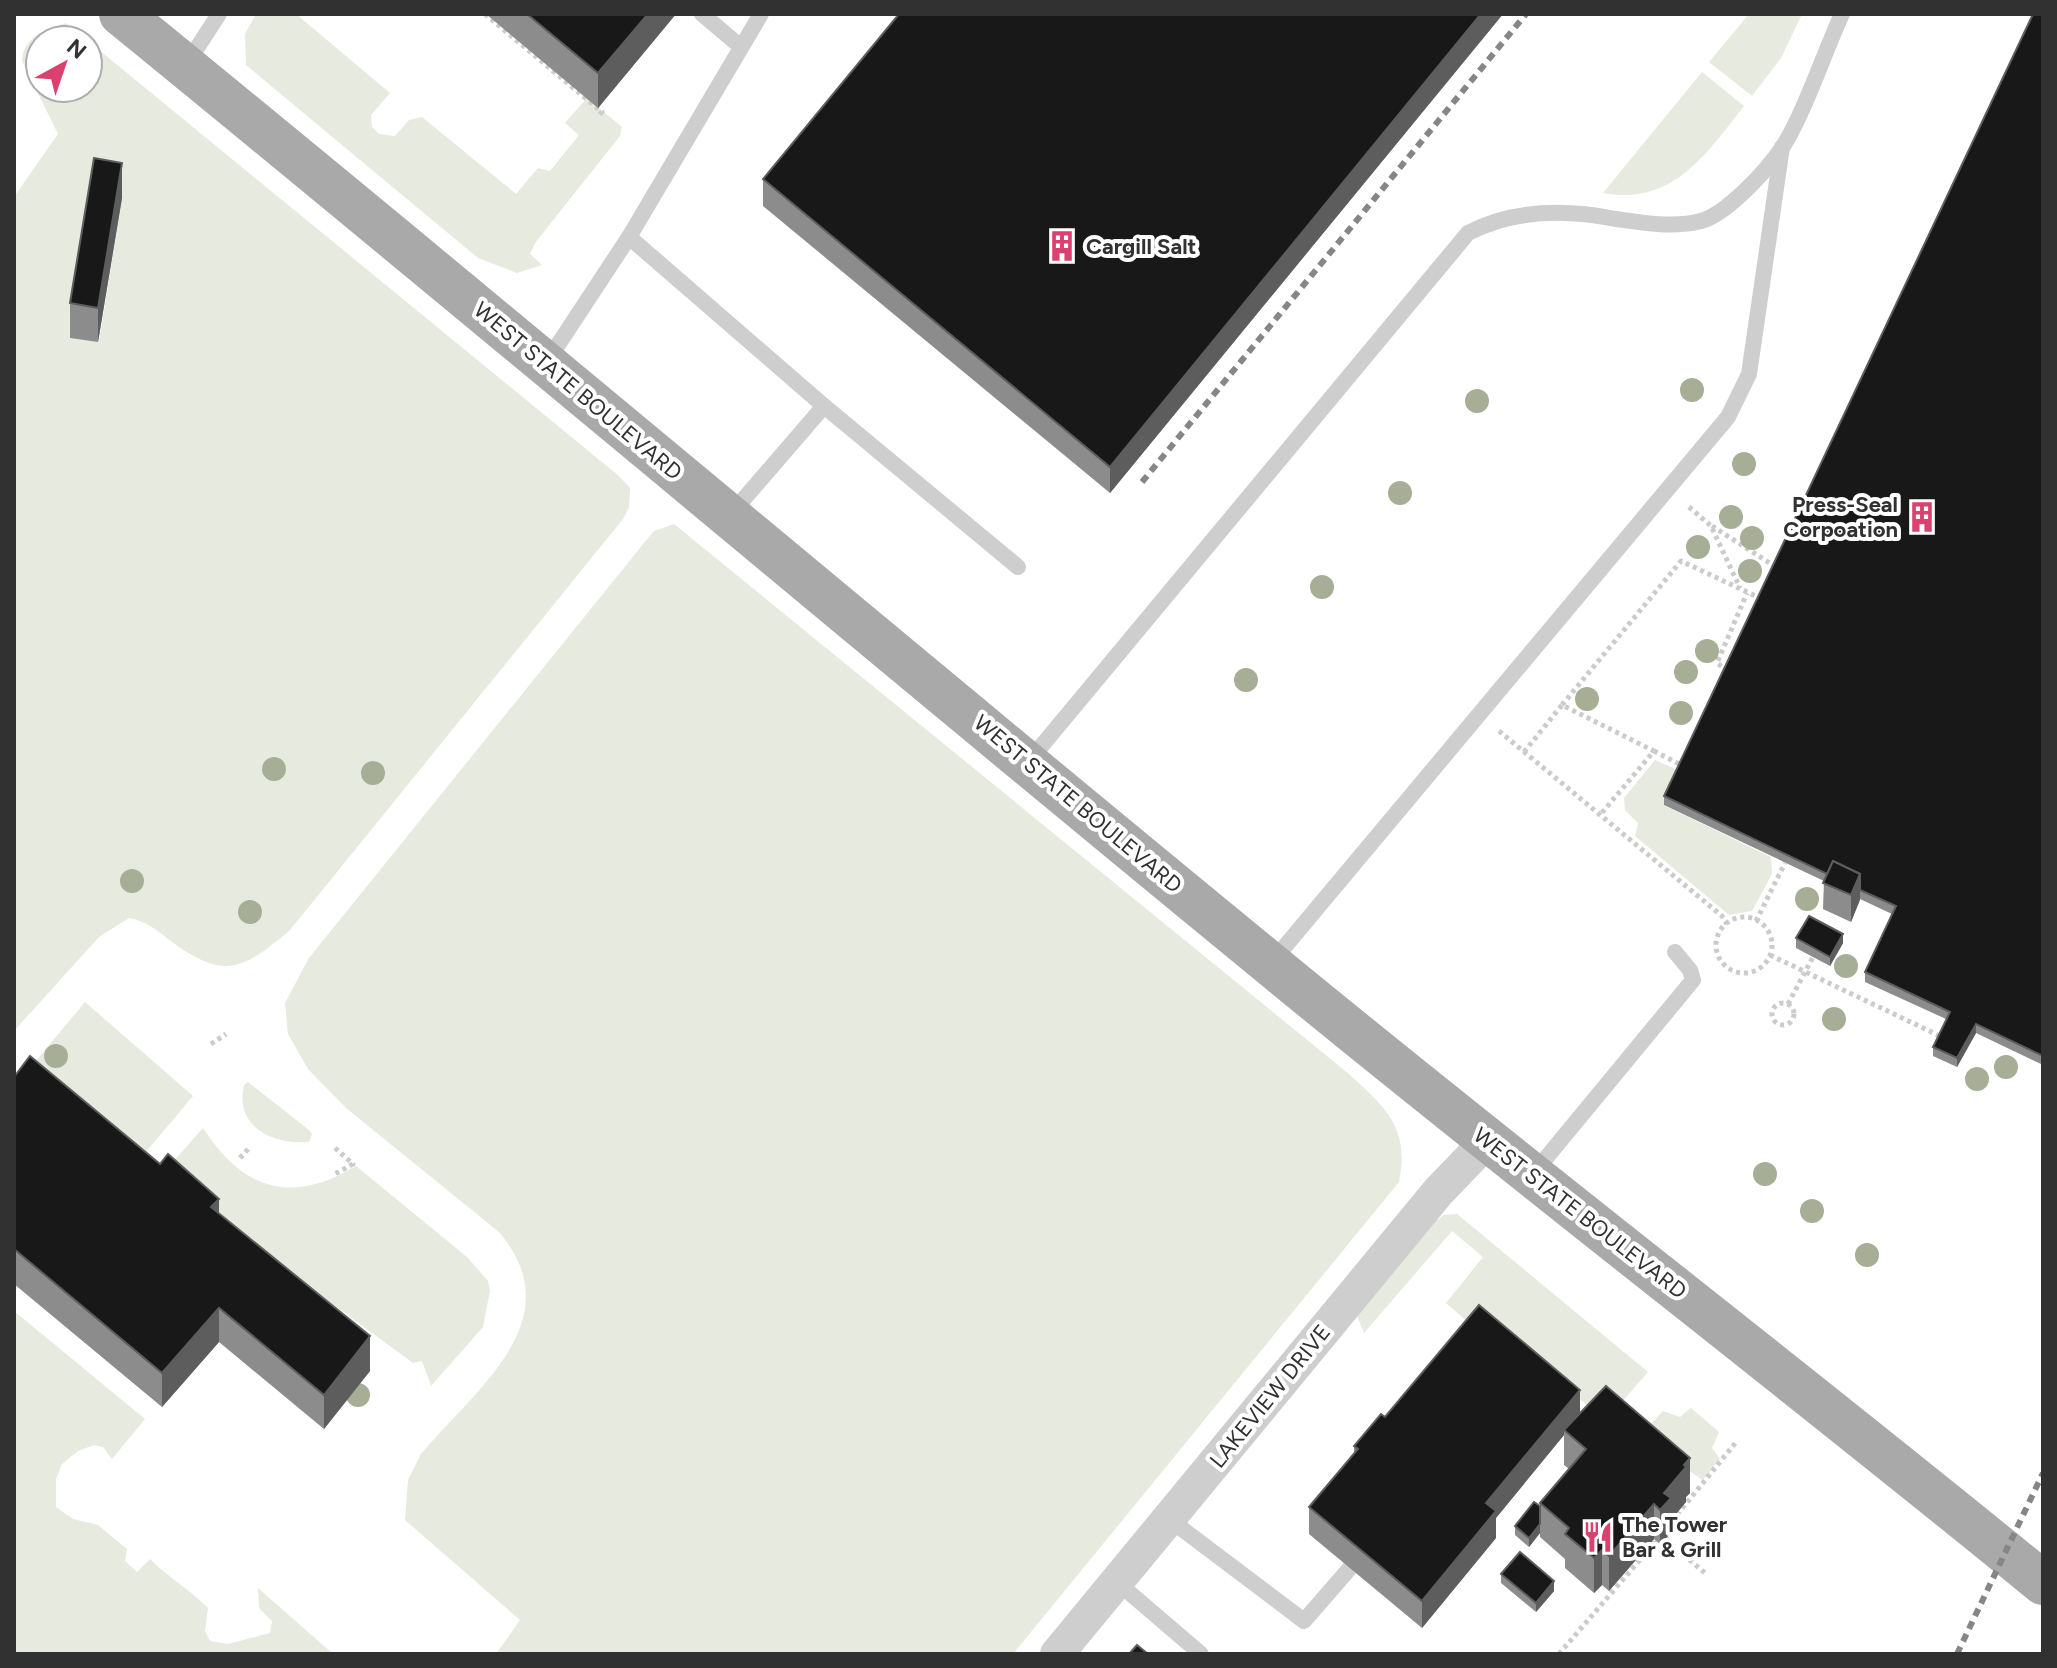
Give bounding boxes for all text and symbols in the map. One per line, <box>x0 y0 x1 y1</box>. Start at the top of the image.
north arrow <box>24 24 104 104</box>
text: N <box>61 33 92 65</box>
building icon: Cargill Salt <box>1045 229 1079 263</box>
place label: Cargill Salt <box>1086 233 1197 260</box>
street label: WEST STATE BOULEVARD <box>469 296 687 486</box>
place label: Press-Seal Corpoation <box>1783 491 1898 543</box>
building icon: Press-Seal Corpoation <box>1905 500 1939 534</box>
street label: WEST STATE BOULEVARD <box>969 709 1187 899</box>
street label: WEST STATE BOULEVARD <box>1468 1121 1692 1305</box>
street label: LAKEVIEW DRIVE <box>1204 1319 1336 1473</box>
place label: The Tower Bar & Grill <box>1622 1511 1728 1563</box>
restaurant icon: The Tower Bar & Grill <box>1581 1520 1615 1554</box>

